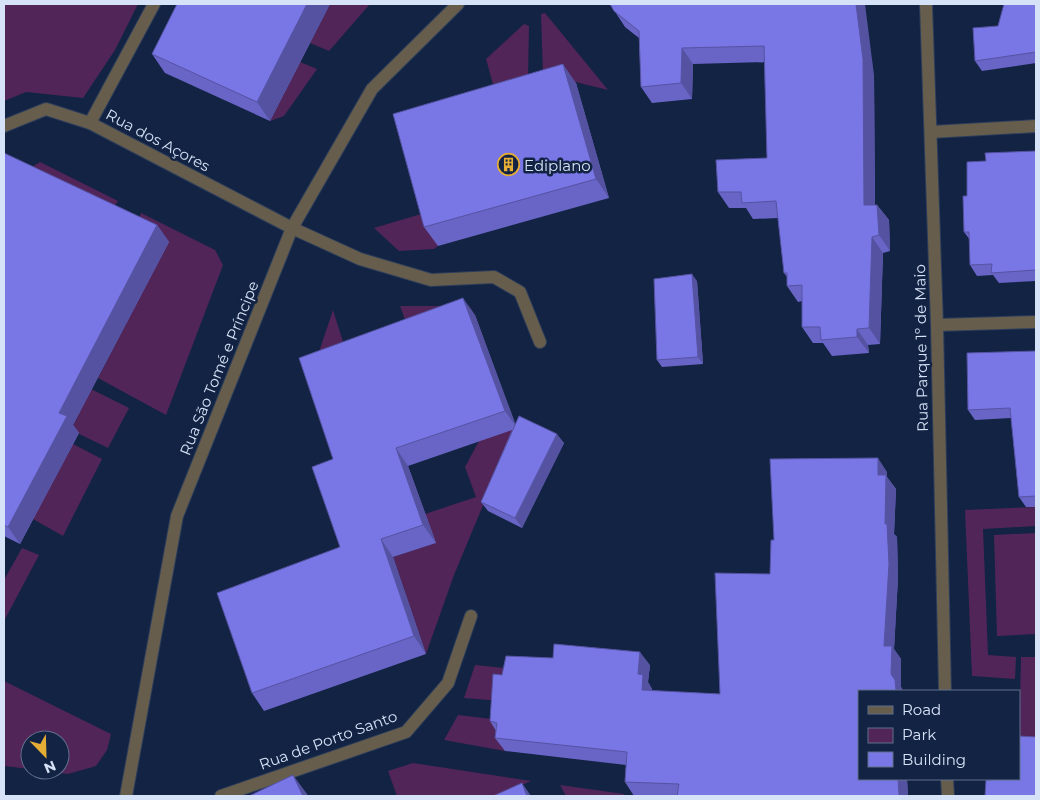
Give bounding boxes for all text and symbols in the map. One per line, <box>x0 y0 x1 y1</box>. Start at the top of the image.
street label: Rua dos Açores <box>103 105 213 175</box>
building icon: Ediplano <box>496 153 520 177</box>
place label: Ediplano <box>524 156 591 175</box>
street label: Rua Parque 1º de Maio <box>910 264 932 432</box>
street label: Rua São Tomé e Príncipe <box>175 278 263 458</box>
legend <box>858 690 1020 780</box>
text: Road <box>902 700 941 719</box>
street label: Rua de Porto Santo <box>256 706 400 774</box>
text: Park <box>902 725 936 744</box>
north arrow <box>20 730 70 780</box>
text: Building <box>902 750 966 769</box>
text: N <box>41 756 59 777</box>

